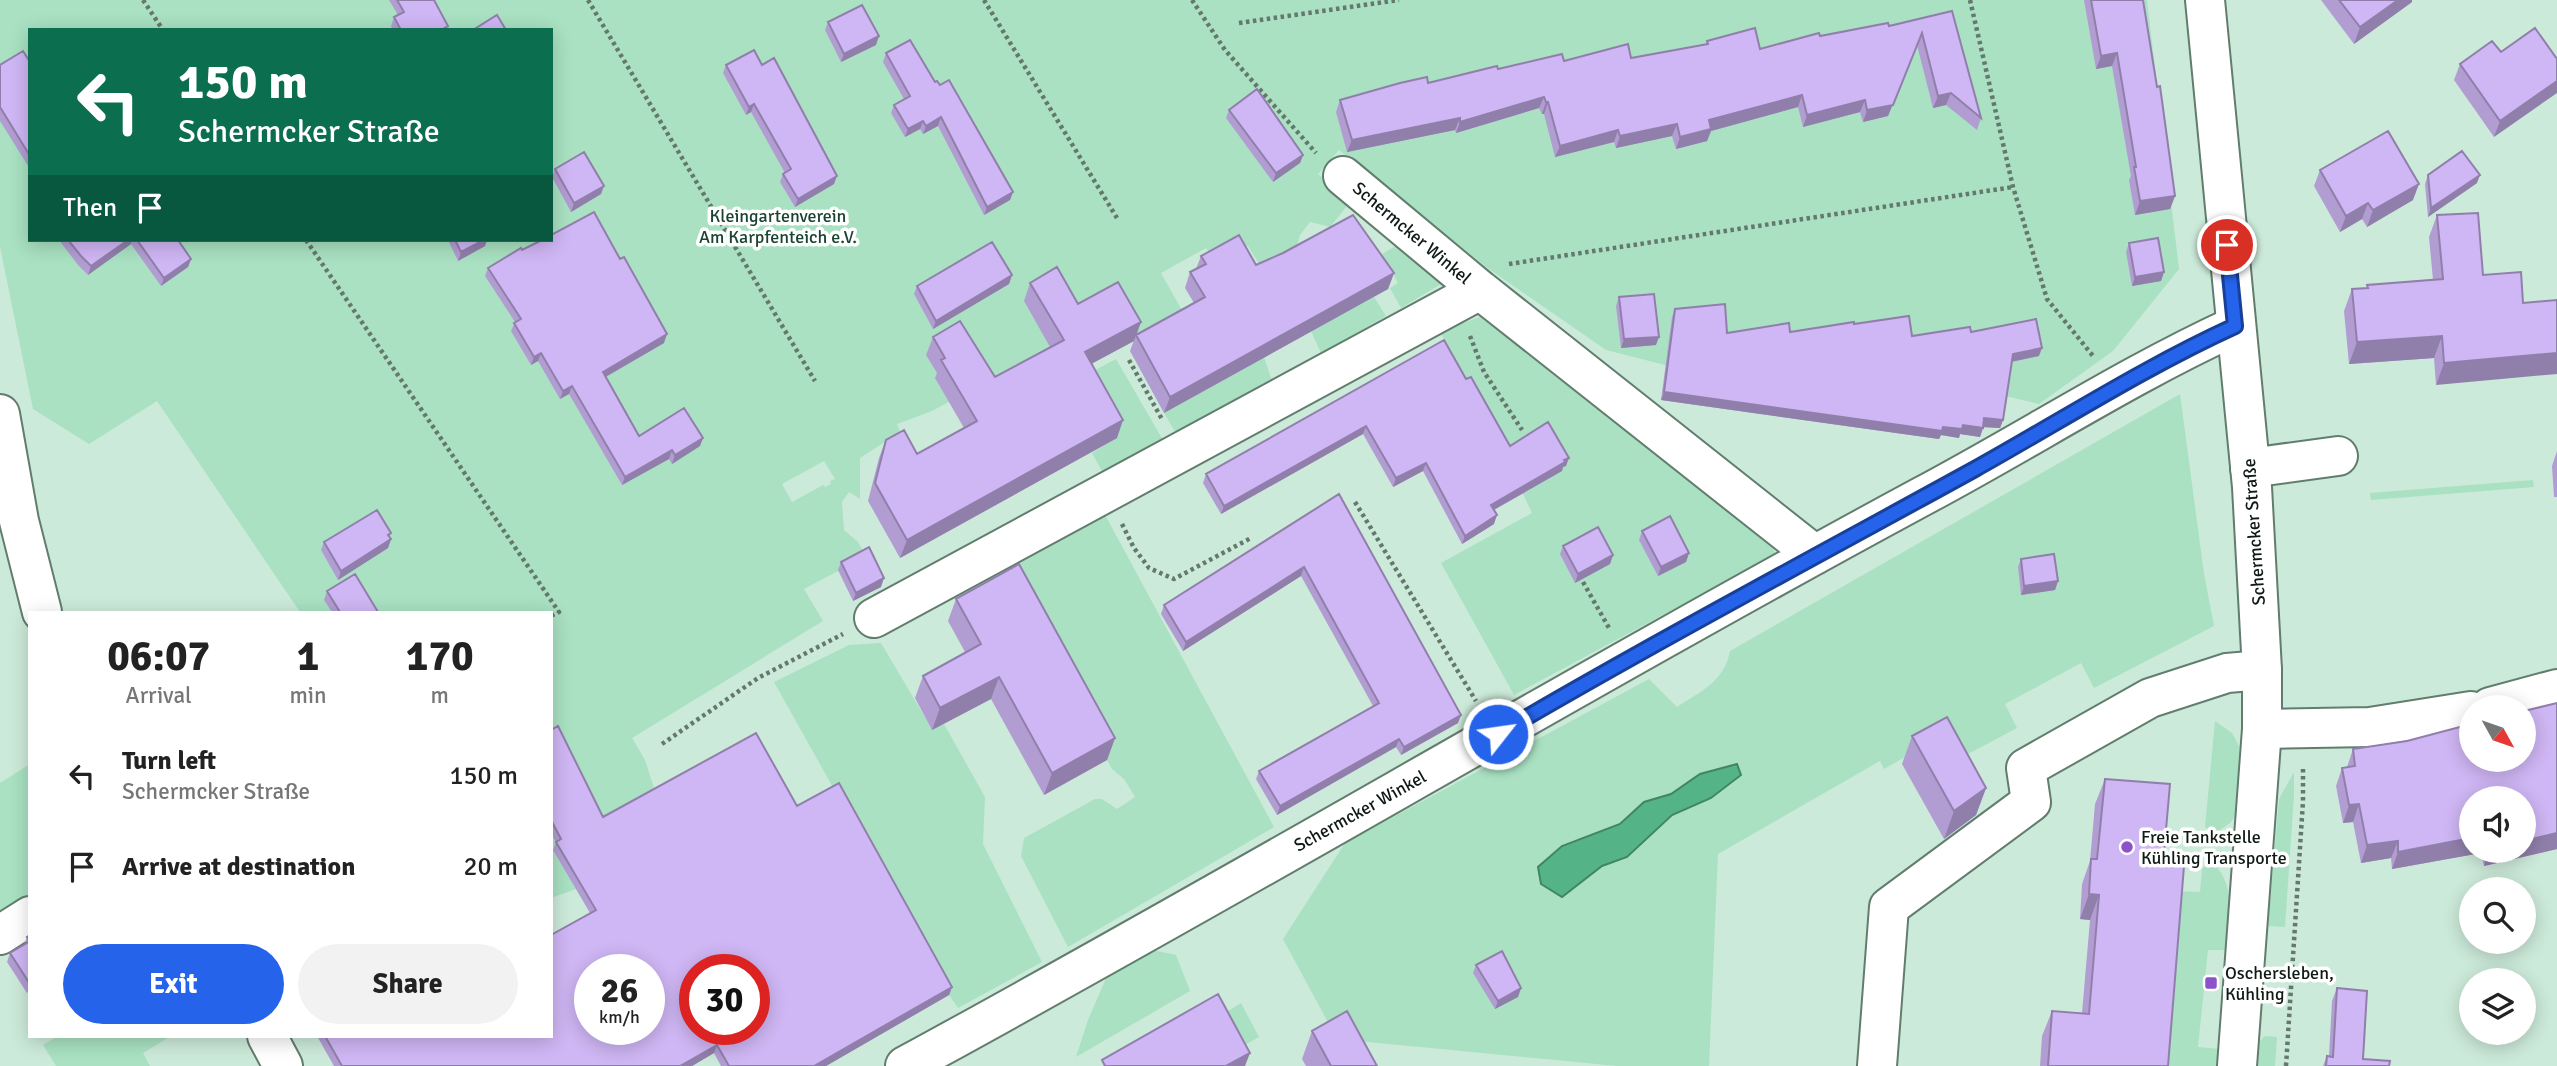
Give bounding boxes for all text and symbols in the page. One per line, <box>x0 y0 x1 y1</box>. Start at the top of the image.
text: 150 m <box>178 52 308 112</box>
icon: left <box>63 56 154 147</box>
text: Schermcker Straße <box>178 112 440 151</box>
street label: Schermcker Winkel <box>1348 177 1476 289</box>
icon: arrive <box>131 189 169 227</box>
text: Then <box>63 192 117 224</box>
park label: Kleingartenverein Am Karpfenteich e.V. <box>699 205 857 248</box>
pin <box>2197 215 2257 275</box>
icon: arrive <box>2208 226 2246 264</box>
street label: Schermcker Straße <box>2238 458 2270 606</box>
text: 06:07 <box>107 631 210 682</box>
text: 1 <box>297 631 319 682</box>
text: 170 <box>406 631 474 682</box>
text: Arrival <box>126 681 192 710</box>
text: min <box>289 681 327 710</box>
text: m <box>431 681 449 710</box>
north arrow <box>2459 695 2536 772</box>
map controls <box>2459 695 2536 1045</box>
position arrow <box>1461 697 1535 771</box>
text: Turn left <box>122 745 216 777</box>
icon: left <box>63 757 101 795</box>
text: 150 m <box>449 760 518 792</box>
street label: Schermcker Winkel <box>1290 766 1430 856</box>
text: Schermcker Straße <box>122 777 310 806</box>
button: sound <box>2459 786 2536 863</box>
place label: Freie Tankstelle Kühling Transporte <box>2141 826 2287 869</box>
marker: Freie Tankstelle Kühling Transporte <box>2119 839 2135 855</box>
icon: arrive <box>63 848 101 886</box>
text: Arrive at destination <box>122 851 355 883</box>
text: 20 m <box>463 851 518 883</box>
button: search <box>2459 877 2536 954</box>
button: Exit <box>63 944 284 1024</box>
button: Share <box>298 944 518 1024</box>
speed limit sign: 30 <box>679 954 770 1045</box>
place label: Oschersleben, Kühling <box>2225 962 2334 1005</box>
button: layers <box>2459 968 2536 1045</box>
text: 26 <box>601 969 638 1012</box>
marker: Oschersleben, Kühling <box>2203 975 2219 991</box>
text: km/h <box>599 1006 640 1028</box>

